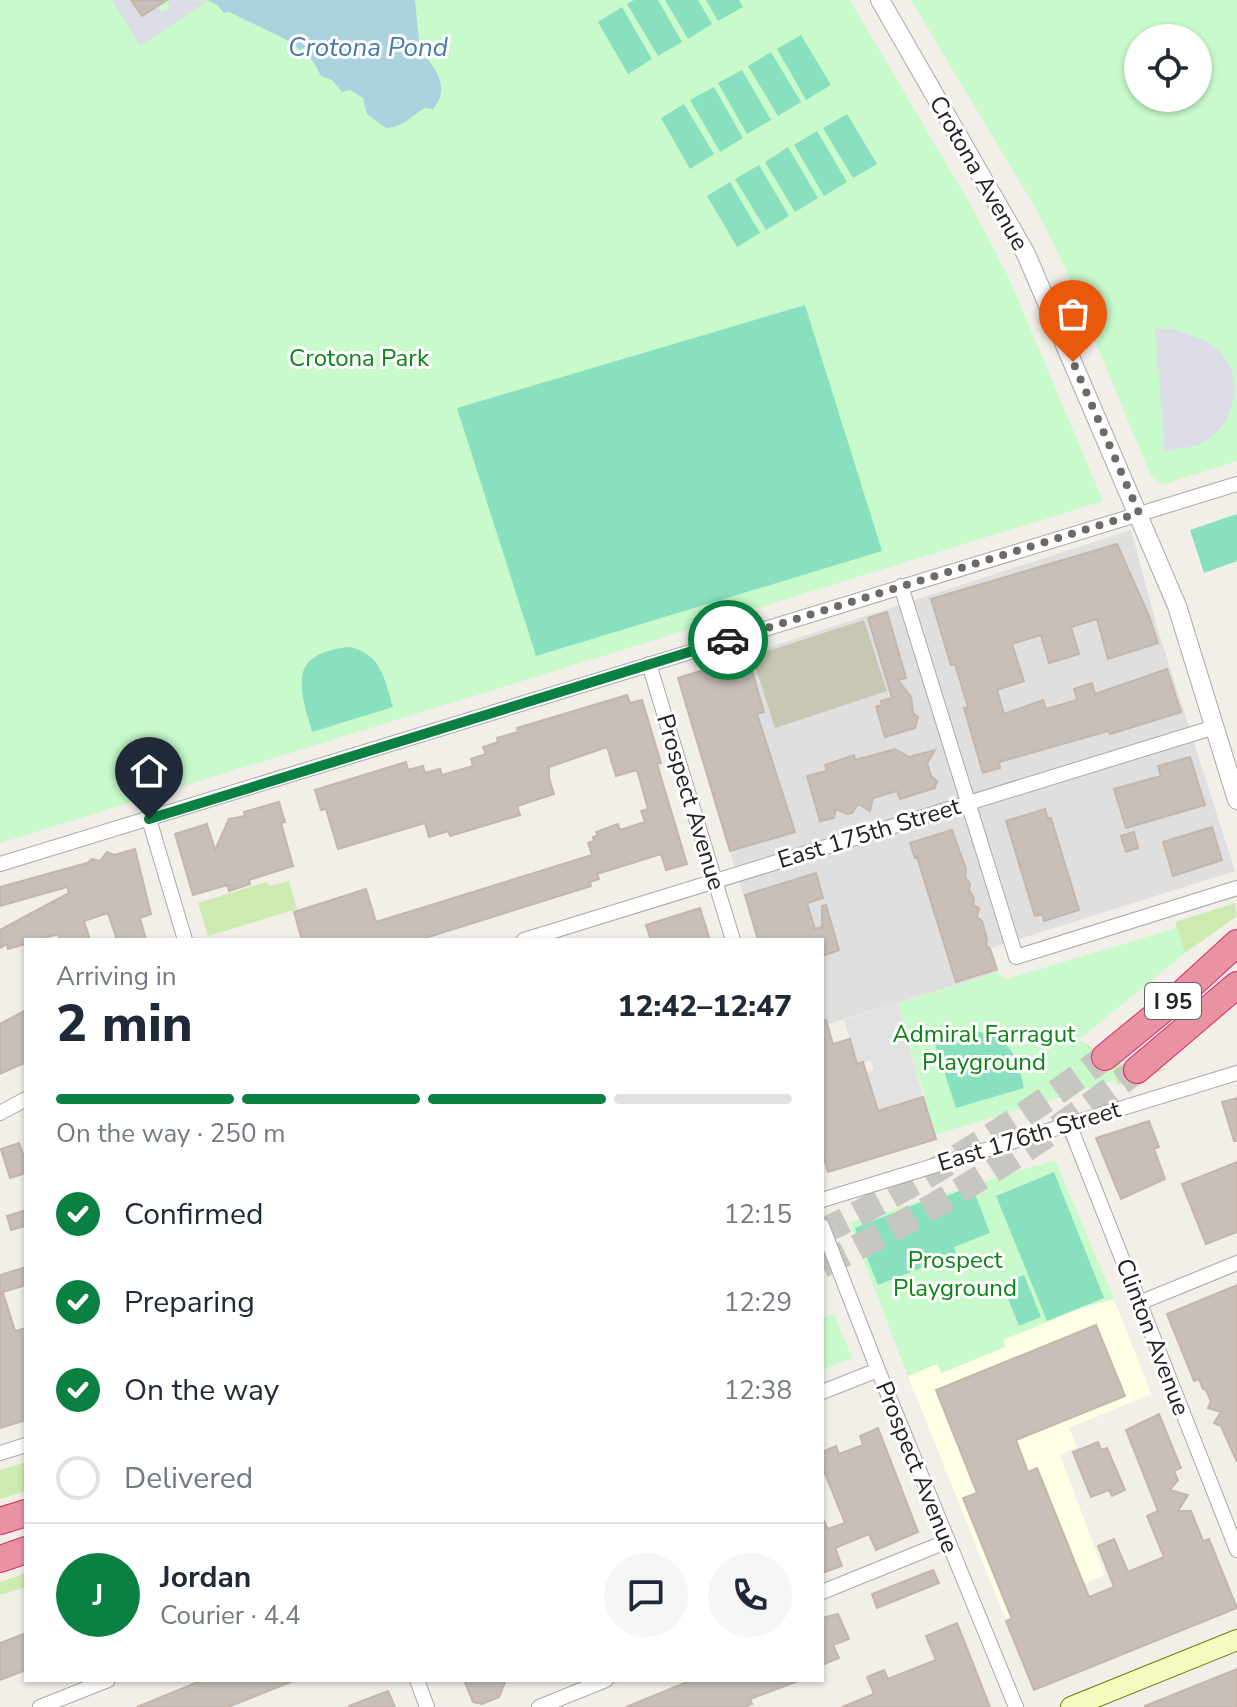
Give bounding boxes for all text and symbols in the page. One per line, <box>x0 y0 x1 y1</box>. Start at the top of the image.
map controls <box>1124 24 1212 112</box>
button: locate <box>1124 24 1212 112</box>
water label: Crotona Pond <box>288 30 449 65</box>
street label: Crotona Avenue <box>922 90 1036 256</box>
pin <box>1039 280 1107 362</box>
icon: bag <box>1051 292 1095 336</box>
park label: Crotona Park <box>289 342 430 374</box>
courier <box>688 600 768 680</box>
icon: car <box>706 618 750 662</box>
street label: Prospect Avenue <box>649 710 733 894</box>
pin <box>115 737 183 819</box>
icon: home <box>127 749 171 793</box>
street label: East 175th Street <box>774 790 965 876</box>
text: Arriving in <box>56 959 177 994</box>
road number: I 95 <box>1145 983 1201 1019</box>
text: 12:42–12:47 <box>617 986 792 1027</box>
text: 2 min <box>56 988 193 1059</box>
park label: Admiral Farragut Playground <box>892 1018 1076 1078</box>
street label: East 176th Street <box>934 1093 1125 1179</box>
text: On the way · 250 m <box>56 1116 285 1151</box>
icon: check <box>56 1192 100 1236</box>
text: Confirmed <box>124 1194 264 1235</box>
text: 12:15 <box>724 1197 792 1232</box>
park label: Prospect Playground <box>893 1244 1017 1304</box>
street label: Clinton Avenue <box>1108 1254 1198 1420</box>
icon: check <box>56 1280 100 1324</box>
text: Preparing <box>124 1282 255 1323</box>
text: 12:29 <box>724 1285 792 1320</box>
icon: check <box>56 1368 100 1412</box>
text: On the way <box>124 1370 279 1411</box>
text: 12:38 <box>724 1373 792 1408</box>
street label: Prospect Avenue <box>868 1376 966 1558</box>
text: Delivered <box>124 1458 253 1499</box>
button: chat <box>604 1553 688 1637</box>
button: phone <box>708 1553 792 1637</box>
text: Jordan <box>160 1557 251 1598</box>
text: J <box>93 1575 103 1616</box>
text: Courier · 4.4 <box>160 1598 301 1633</box>

